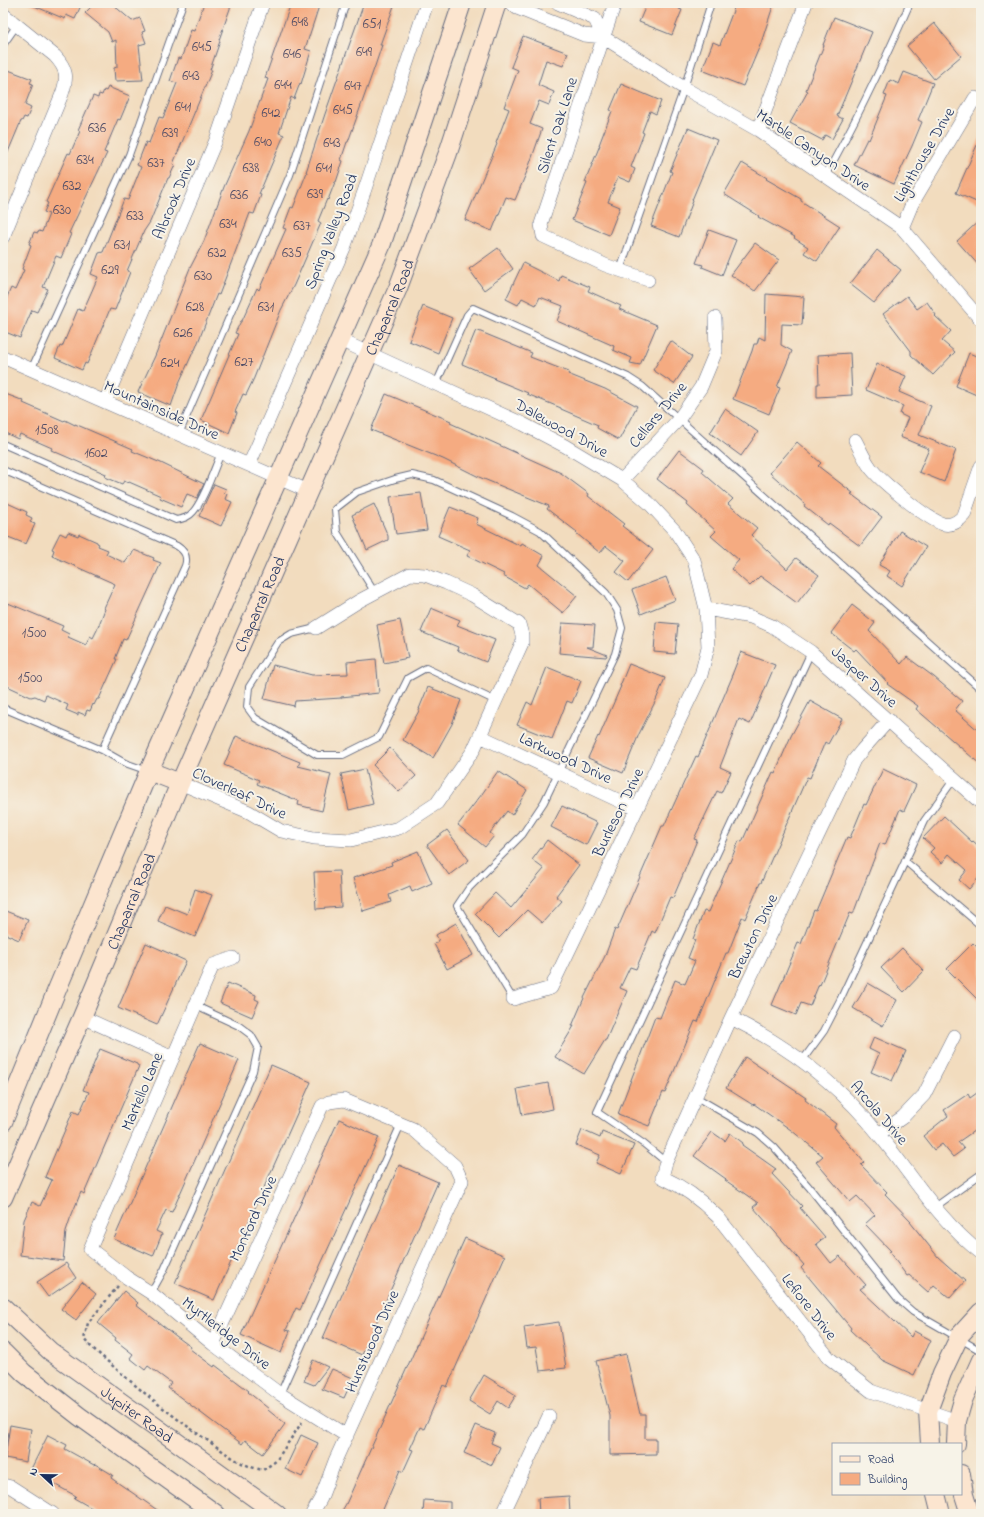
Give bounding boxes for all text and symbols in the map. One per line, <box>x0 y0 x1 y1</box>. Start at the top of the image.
house number: 648 <box>291 12 309 33</box>
house number: 651 <box>363 14 382 35</box>
house number: 645 <box>192 37 212 58</box>
house number: 649 <box>356 42 373 63</box>
house number: 646 <box>283 44 301 65</box>
house number: 643 <box>182 66 200 87</box>
street label: Silent Oak Lane <box>531 74 585 177</box>
house number: 644 <box>274 75 292 96</box>
house number: 647 <box>344 76 362 97</box>
house number: 641 <box>175 97 192 118</box>
house number: 645 <box>333 100 353 121</box>
street label: Lighthouse Drive <box>888 102 962 207</box>
house number: 642 <box>262 103 280 124</box>
street label: Marble Canyon Drive <box>751 103 876 198</box>
house number: 636 <box>88 118 106 139</box>
house number: 639 <box>162 123 179 144</box>
house number: 640 <box>254 132 272 153</box>
house number: 643 <box>323 133 341 154</box>
house number: 634 <box>76 150 94 171</box>
house number: 637 <box>147 153 165 174</box>
street label: Albrook Drive <box>147 154 203 243</box>
house number: 638 <box>242 158 260 179</box>
house number: 641 <box>316 158 333 179</box>
street label: Spring Valley Road <box>299 170 365 293</box>
house number: 632 <box>63 176 81 197</box>
house number: 639 <box>307 184 324 205</box>
house number: 636 <box>230 185 248 206</box>
house number: 630 <box>53 200 71 221</box>
house number: 633 <box>126 206 144 227</box>
house number: 634 <box>219 214 237 235</box>
house number: 637 <box>293 216 311 237</box>
house number: 631 <box>114 235 131 256</box>
house number: 632 <box>208 243 226 264</box>
house number: 635 <box>282 243 302 264</box>
street label: Chaparral Road <box>360 256 422 360</box>
house number: 629 <box>101 260 119 281</box>
house number: 630 <box>194 266 212 287</box>
house number: 628 <box>186 297 204 318</box>
house number: 631 <box>258 297 275 318</box>
house number: 626 <box>173 323 193 344</box>
house number: 627 <box>235 352 254 373</box>
house number: 624 <box>161 353 180 374</box>
street label: Mountainside Drive <box>99 375 224 447</box>
street label: Cellars Drive <box>623 376 694 454</box>
street label: Dalewood Drive <box>509 393 613 465</box>
house number: 1508 <box>35 420 59 441</box>
house number: 1602 <box>84 443 108 464</box>
street label: Chaparral Road <box>229 553 292 656</box>
house number: 1500 <box>22 623 46 644</box>
street label: Jasper Drive <box>825 641 903 715</box>
house number: 1500 <box>18 668 42 689</box>
street label: Larkwood Drive <box>515 727 616 791</box>
street label: Cloverleaf Drive <box>188 761 291 827</box>
street label: Burleson Drive <box>586 764 651 862</box>
street label: Chaparral Road <box>101 850 163 954</box>
street label: Brewton Drive <box>722 889 785 985</box>
street label: Martello Lane <box>116 1048 170 1135</box>
street label: Arcola Drive <box>844 1076 914 1151</box>
street label: Monford Drive <box>223 1171 284 1266</box>
street label: Leflore Drive <box>775 1269 843 1346</box>
street label: Hurstwood Drive <box>339 1286 407 1397</box>
street label: Myrtleridge Drive <box>176 1291 276 1377</box>
street label: Jupiter Road <box>95 1381 178 1450</box>
legend <box>832 1443 962 1495</box>
text: Road <box>868 1451 894 1469</box>
north arrow <box>22 1455 62 1495</box>
text: N <box>25 1465 42 1478</box>
text: Building <box>867 1471 907 1490</box>

